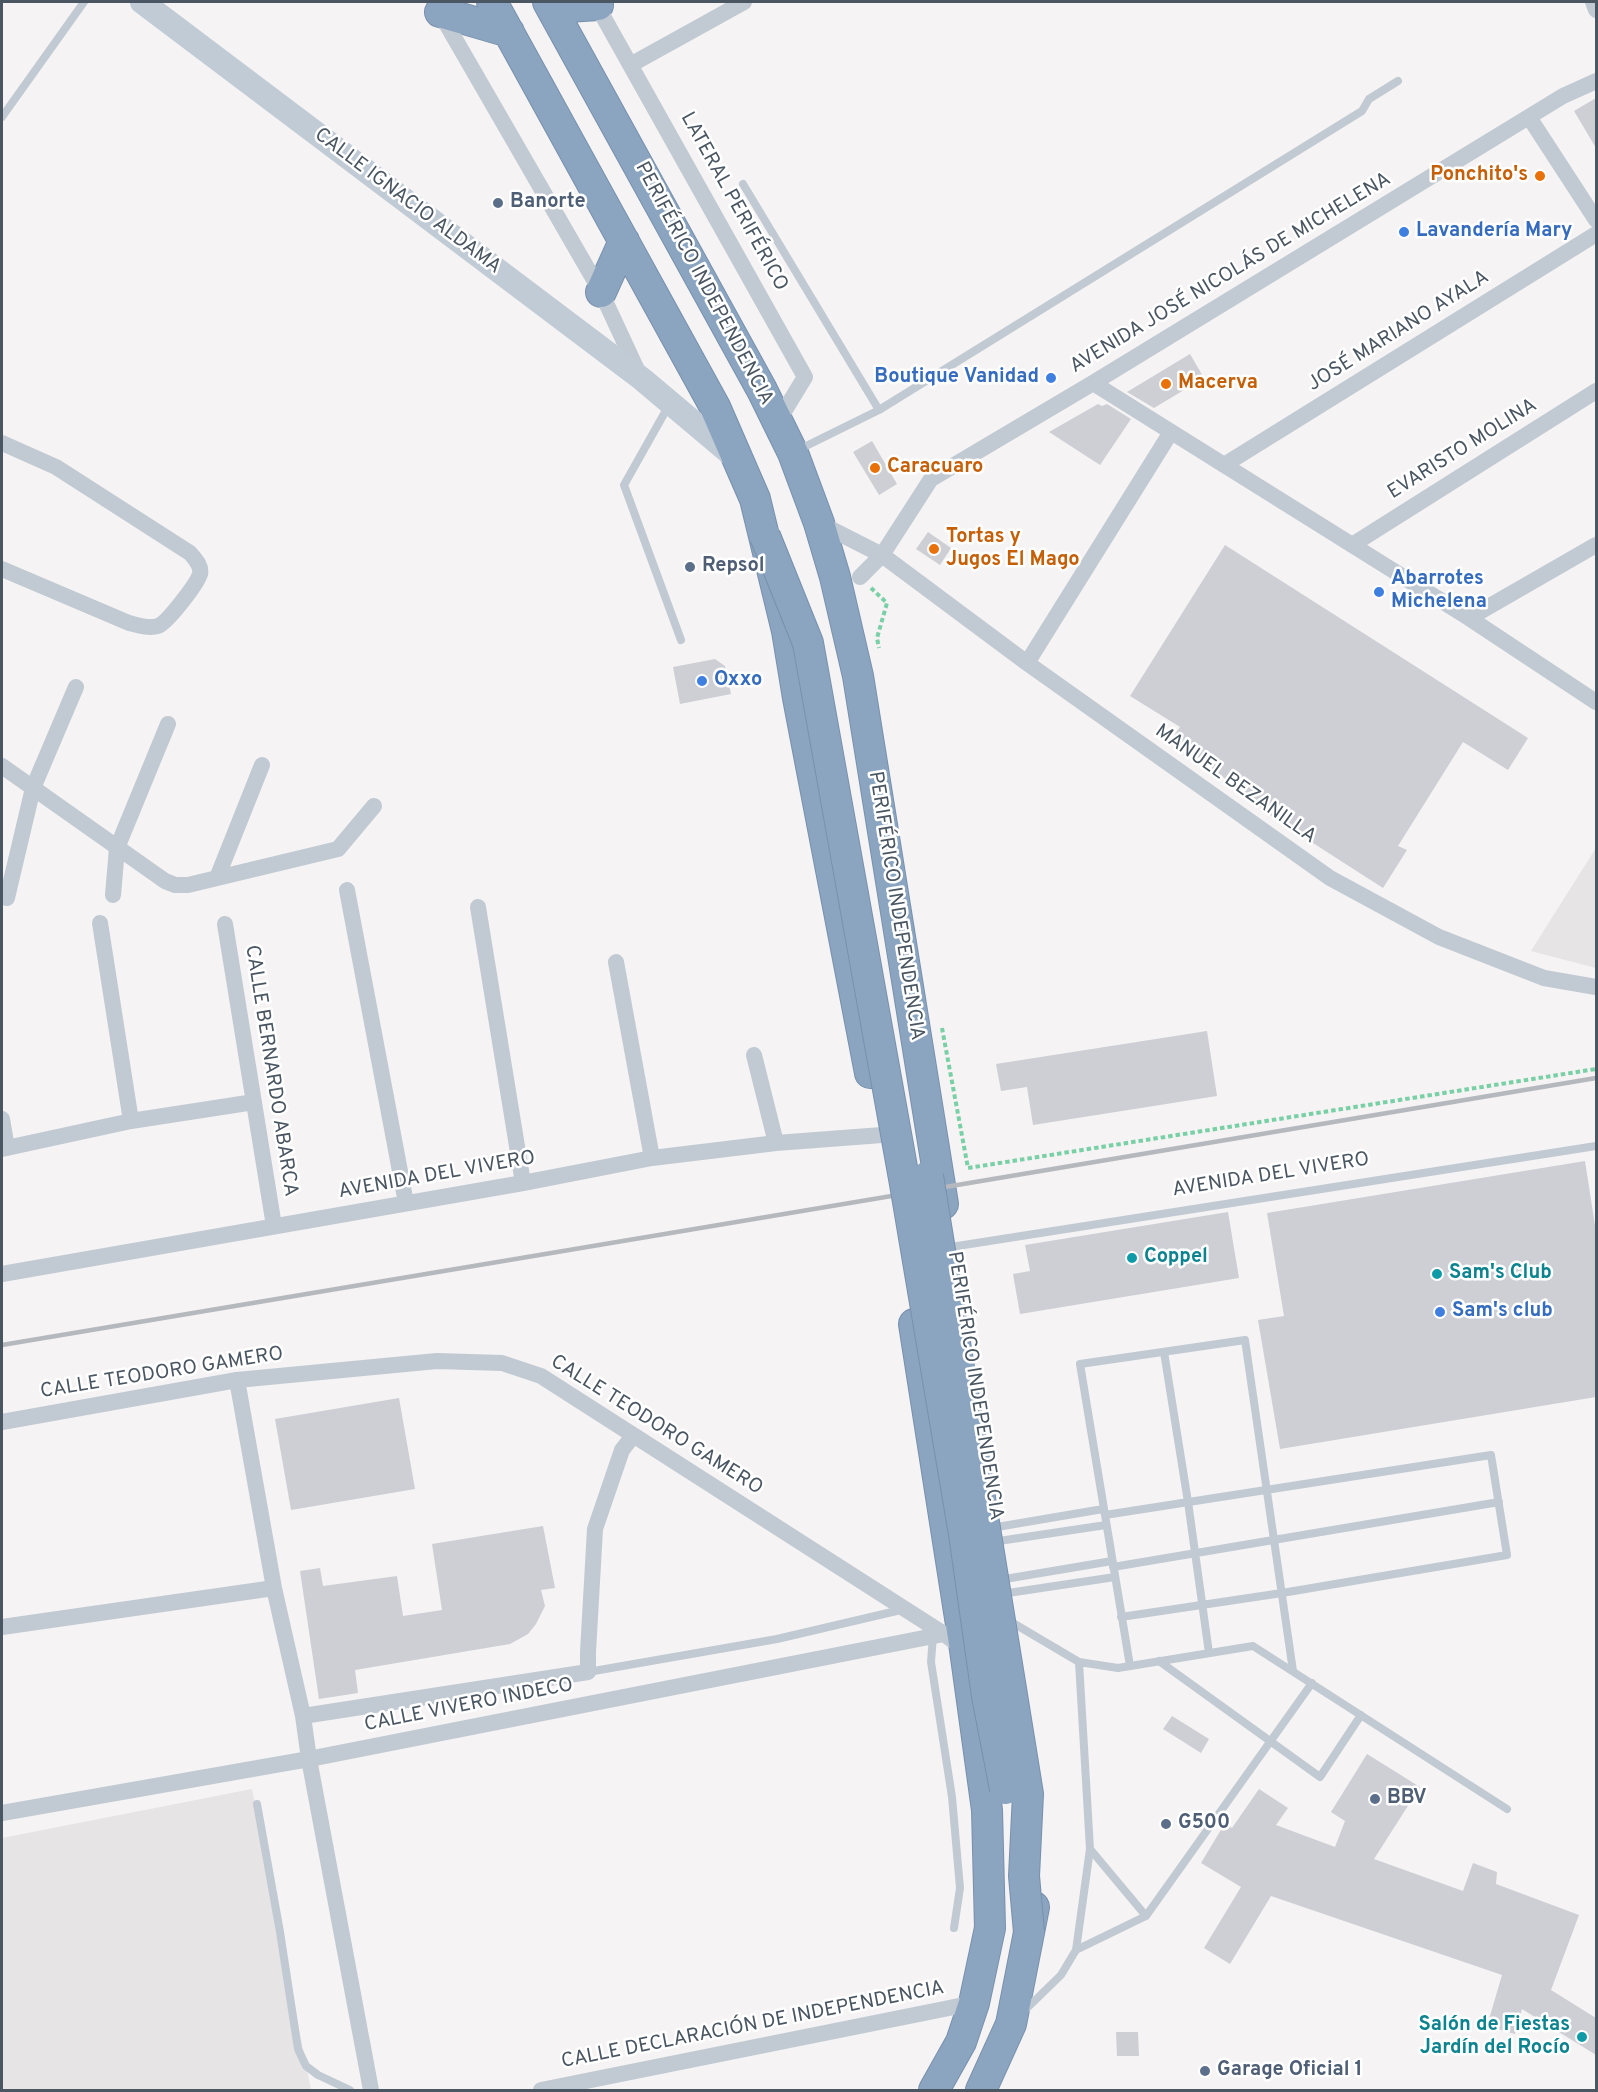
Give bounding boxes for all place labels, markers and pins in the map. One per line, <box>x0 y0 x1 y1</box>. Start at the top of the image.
place label: Ponchito's <box>1430 164 1528 188</box>
marker: Ponchito's <box>1533 169 1547 183</box>
place label: Banorte <box>510 191 586 215</box>
marker: Banorte <box>491 196 505 210</box>
place label: Lavandería Mary <box>1416 220 1572 244</box>
marker: Lavandería Mary <box>1397 225 1411 239</box>
place label: Boutique Vanidad <box>874 366 1039 390</box>
marker: Boutique Vanidad <box>1044 371 1058 385</box>
place label: Macerva <box>1178 372 1258 396</box>
marker: Macerva <box>1159 377 1173 391</box>
place label: Caracuaro <box>887 456 983 480</box>
marker: Caracuaro <box>868 461 882 475</box>
place label: Tortas y Jugos El Mago <box>946 526 1080 573</box>
marker: Tortas y Jugos El Mago <box>927 542 941 556</box>
place label: Repsol <box>702 555 765 579</box>
marker: Repsol <box>683 560 697 574</box>
place label: Abarrotes Michelena <box>1391 568 1487 615</box>
marker: Abarrotes Michelena <box>1372 585 1386 599</box>
place label: Oxxo <box>714 669 762 693</box>
marker: Oxxo <box>695 674 709 688</box>
place label: Coppel <box>1144 1246 1208 1270</box>
marker: Coppel <box>1125 1251 1139 1265</box>
place label: Sam's Club <box>1449 1262 1552 1286</box>
marker: Sam's Club <box>1430 1267 1444 1281</box>
place label: Sam's club <box>1452 1300 1553 1324</box>
marker: Sam's club <box>1433 1305 1447 1319</box>
place label: BBV <box>1387 1787 1427 1811</box>
marker: BBV <box>1368 1792 1382 1806</box>
place label: G500 <box>1178 1812 1230 1836</box>
marker: G500 <box>1159 1817 1173 1831</box>
place label: Salón de Fiestas Jardín del Rocío <box>1419 2014 1570 2061</box>
marker: Salón de Fiestas Jardín del Rocío <box>1575 2030 1589 2044</box>
place label: Garage Oficial 1 <box>1217 2059 1363 2083</box>
marker: Garage Oficial 1 <box>1198 2064 1212 2078</box>

